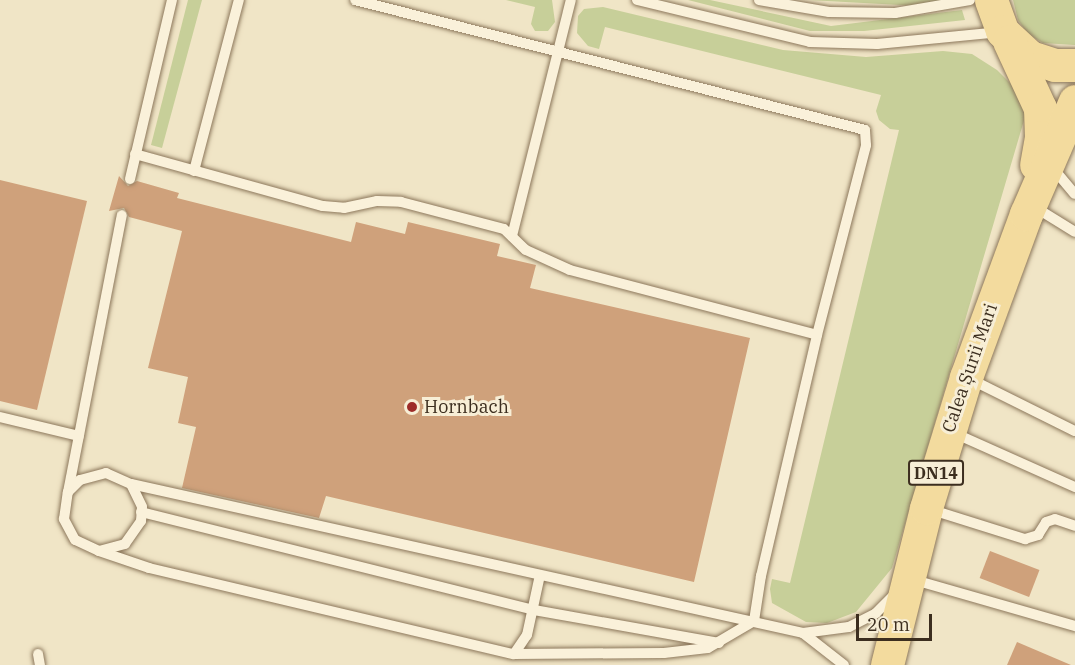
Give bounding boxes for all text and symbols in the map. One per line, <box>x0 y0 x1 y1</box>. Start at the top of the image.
street label: Calea Șurii Mari <box>938 301 1002 435</box>
place label: Hornbach <box>424 396 509 418</box>
marker: Hornbach <box>405 400 419 414</box>
road number: DN14 <box>908 460 964 486</box>
scale bar <box>859 602 936 640</box>
text: 20 m <box>867 613 910 636</box>

